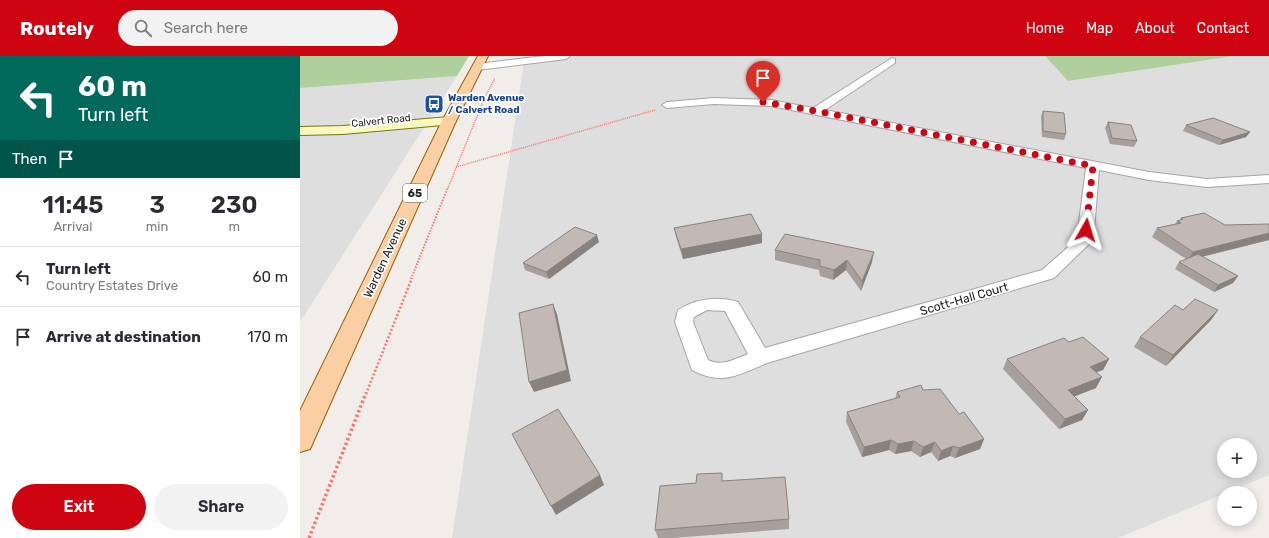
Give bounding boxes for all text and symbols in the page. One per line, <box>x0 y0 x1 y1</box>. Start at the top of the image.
search box <box>118 10 398 46</box>
text: Routely <box>20 17 94 40</box>
icon: search <box>132 17 154 39</box>
text: Search here <box>164 19 248 37</box>
text: Home <box>1026 20 1064 37</box>
text: Map <box>1086 20 1113 37</box>
text: About <box>1135 20 1175 37</box>
text: Contact <box>1197 20 1249 37</box>
pin <box>746 61 780 102</box>
icon: arrive <box>752 67 774 89</box>
text: 60 m <box>78 70 147 103</box>
icon: left <box>12 72 64 124</box>
place label: Warden Avenue / Calvert Road <box>448 92 524 116</box>
bus stop icon: Warden Avenue / Calvert Road <box>423 93 445 115</box>
text: Turn left <box>78 104 148 126</box>
street label: Calvert Road <box>351 112 411 130</box>
icon: arrive <box>55 148 77 170</box>
text: Then <box>12 150 47 168</box>
road number: 65 <box>403 184 427 202</box>
text: 11:45 <box>42 191 103 219</box>
text: 3 <box>149 191 165 219</box>
text: 230 <box>211 191 258 219</box>
position arrow <box>1065 209 1107 251</box>
street label: Warden Avenue <box>360 216 410 300</box>
text: Arrival <box>53 219 92 234</box>
text: min <box>146 219 168 234</box>
text: m <box>228 219 240 234</box>
text: Turn left <box>46 260 111 278</box>
icon: left <box>12 266 34 288</box>
text: 60 m <box>252 268 288 286</box>
text: Country Estates Drive <box>46 278 178 293</box>
street label: Scott-Hall Court <box>918 280 1010 318</box>
icon: arrive <box>12 326 34 348</box>
text: Arrive at destination <box>46 328 201 346</box>
text: 170 m <box>247 328 288 346</box>
map controls <box>1217 438 1257 526</box>
button: + <box>1217 438 1257 478</box>
button: Exit <box>12 484 146 530</box>
button: Share <box>154 484 288 530</box>
button: − <box>1217 486 1257 526</box>

